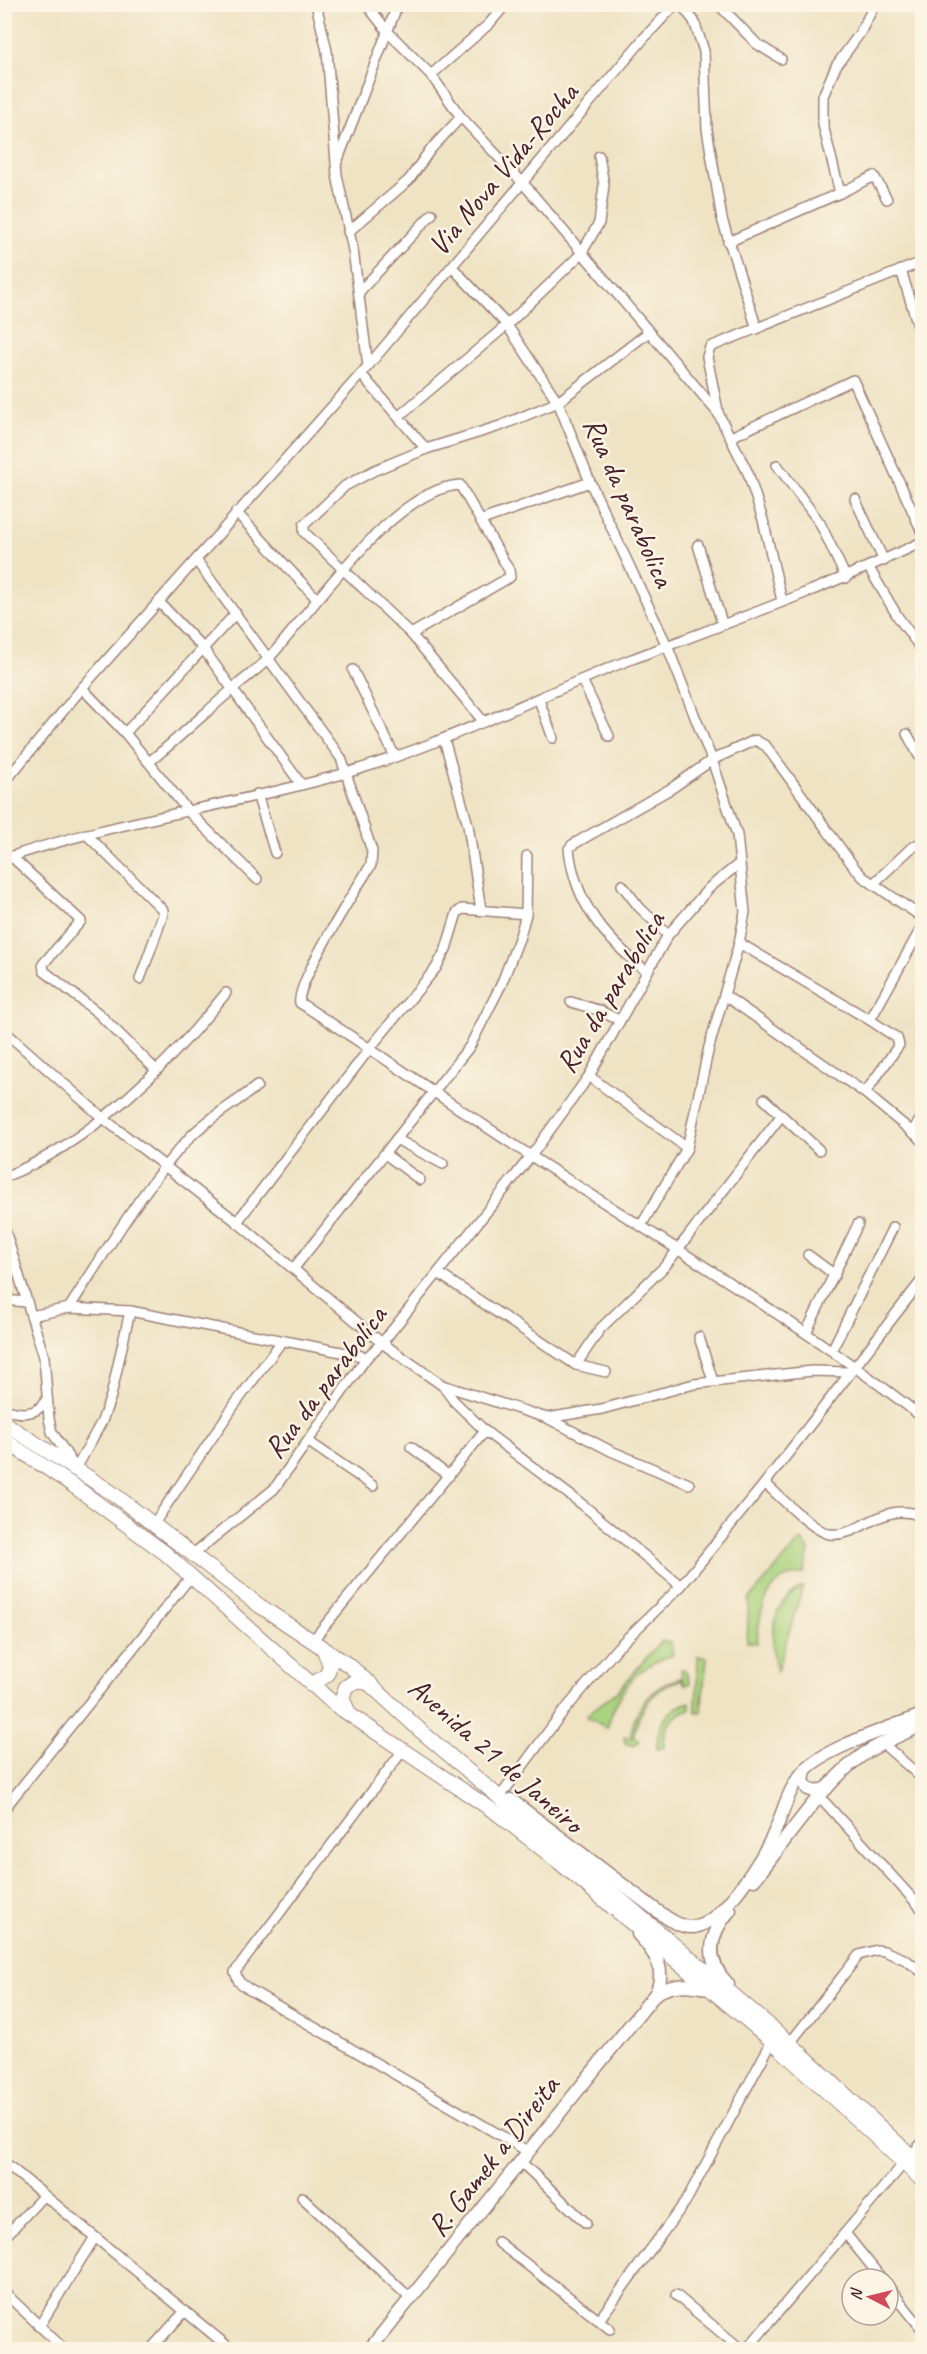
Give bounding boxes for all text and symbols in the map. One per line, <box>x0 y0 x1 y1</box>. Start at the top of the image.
street label: Via Nova Vida-Rocha <box>420 73 588 263</box>
street label: Rua da parabolica <box>575 411 684 595</box>
street label: Rua da parabolica <box>547 903 674 1080</box>
street label: Rua da parabolica <box>255 1296 396 1466</box>
street label: Avenida 21 de Janeiro <box>401 1669 594 1844</box>
street label: R. Gamek a Direita <box>418 2066 569 2244</box>
north arrow <box>840 2267 900 2327</box>
text: N <box>846 2286 867 2301</box>

